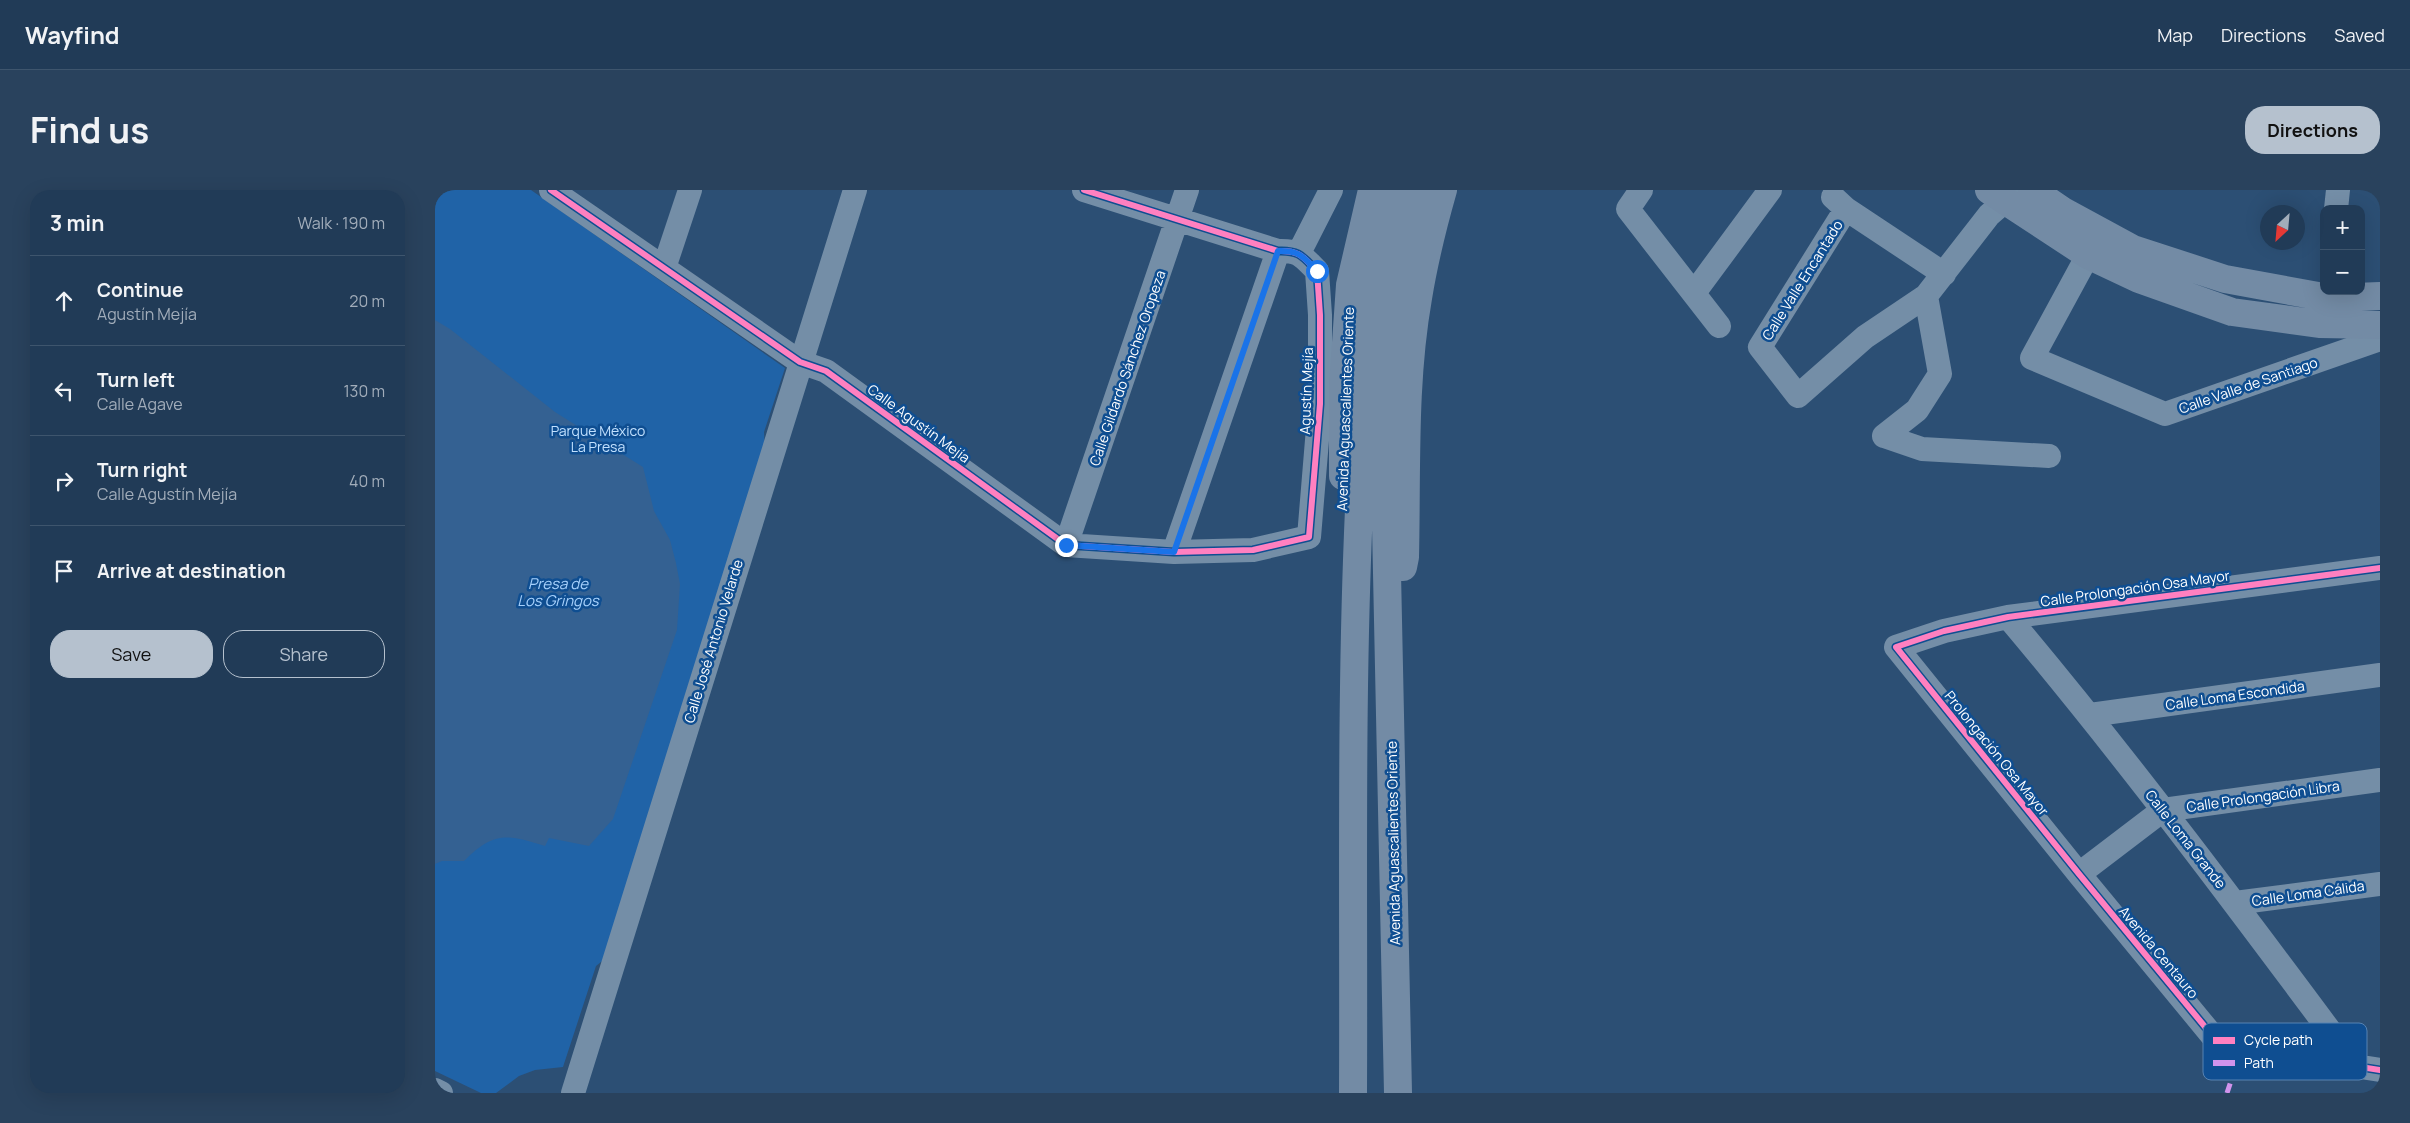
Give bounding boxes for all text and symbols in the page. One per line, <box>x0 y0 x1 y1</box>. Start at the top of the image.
text: Wayfind <box>25 18 120 51</box>
text: Map <box>2157 23 2193 47</box>
text: Directions <box>2221 23 2306 47</box>
text: Saved <box>2334 23 2385 47</box>
text: Find us <box>30 106 149 154</box>
button: Directions <box>2245 106 2380 154</box>
north arrow <box>2260 205 2305 250</box>
map controls <box>2320 205 2365 295</box>
button: + <box>2320 205 2365 250</box>
text: 3 min <box>50 209 104 237</box>
text: Walk · 190 m <box>297 212 385 234</box>
street label: Calle Valle Encantado <box>1757 216 1847 344</box>
button: − <box>2320 250 2365 295</box>
route start <box>1306 260 1329 283</box>
street label: Calle Gildardo Sánchez Oropeza <box>1085 268 1169 468</box>
text: Continue <box>97 277 183 303</box>
icon: ahead <box>50 287 78 315</box>
text: 20 m <box>349 290 385 312</box>
text: Agustín Mejía <box>97 303 197 325</box>
street label: Avenida Aguascalientes Oriente <box>1332 307 1358 511</box>
street label: Agustín Mejía <box>1295 347 1317 435</box>
street label: Calle Valle de Santiago <box>2176 352 2320 418</box>
text: Turn left <box>97 367 175 393</box>
icon: left <box>50 377 78 405</box>
street label: Calle Agustín Mejía <box>864 379 974 467</box>
text: 130 m <box>343 380 385 402</box>
text: Calle Agave <box>97 393 183 415</box>
park label: Parque México La Presa <box>551 421 645 456</box>
text: Turn right <box>97 457 187 483</box>
icon: right <box>50 467 78 495</box>
text: 40 m <box>349 470 385 492</box>
text: Calle Agustín Mejía <box>97 483 237 505</box>
route end <box>1055 534 1078 557</box>
icon: arrive <box>50 557 78 585</box>
street label: Calle José Antonio Velarde <box>679 557 747 725</box>
text: Arrive at destination <box>97 558 286 584</box>
street label: Calle Prolongación Osa Mayor <box>2039 565 2231 611</box>
water label: Presa de Los Gringos <box>517 573 600 611</box>
button: Save <box>50 630 213 678</box>
button: Share <box>223 630 385 678</box>
street label: Calle Loma Escondida <box>2164 676 2306 714</box>
street label: Prolongación Osa Mayor <box>1941 687 2053 819</box>
street label: Avenida Aguascalientes Oriente <box>1382 741 1404 945</box>
street label: Calle Prolongación Libra <box>2185 776 2341 816</box>
street label: Calle Loma Grande <box>2141 786 2231 892</box>
street label: Calle Loma Cálida <box>2250 876 2366 910</box>
street label: Avenida Centauro <box>2115 902 2203 1002</box>
legend <box>2203 1023 2367 1080</box>
text: Cycle path <box>2244 1030 2313 1049</box>
text: Path <box>2244 1053 2274 1072</box>

